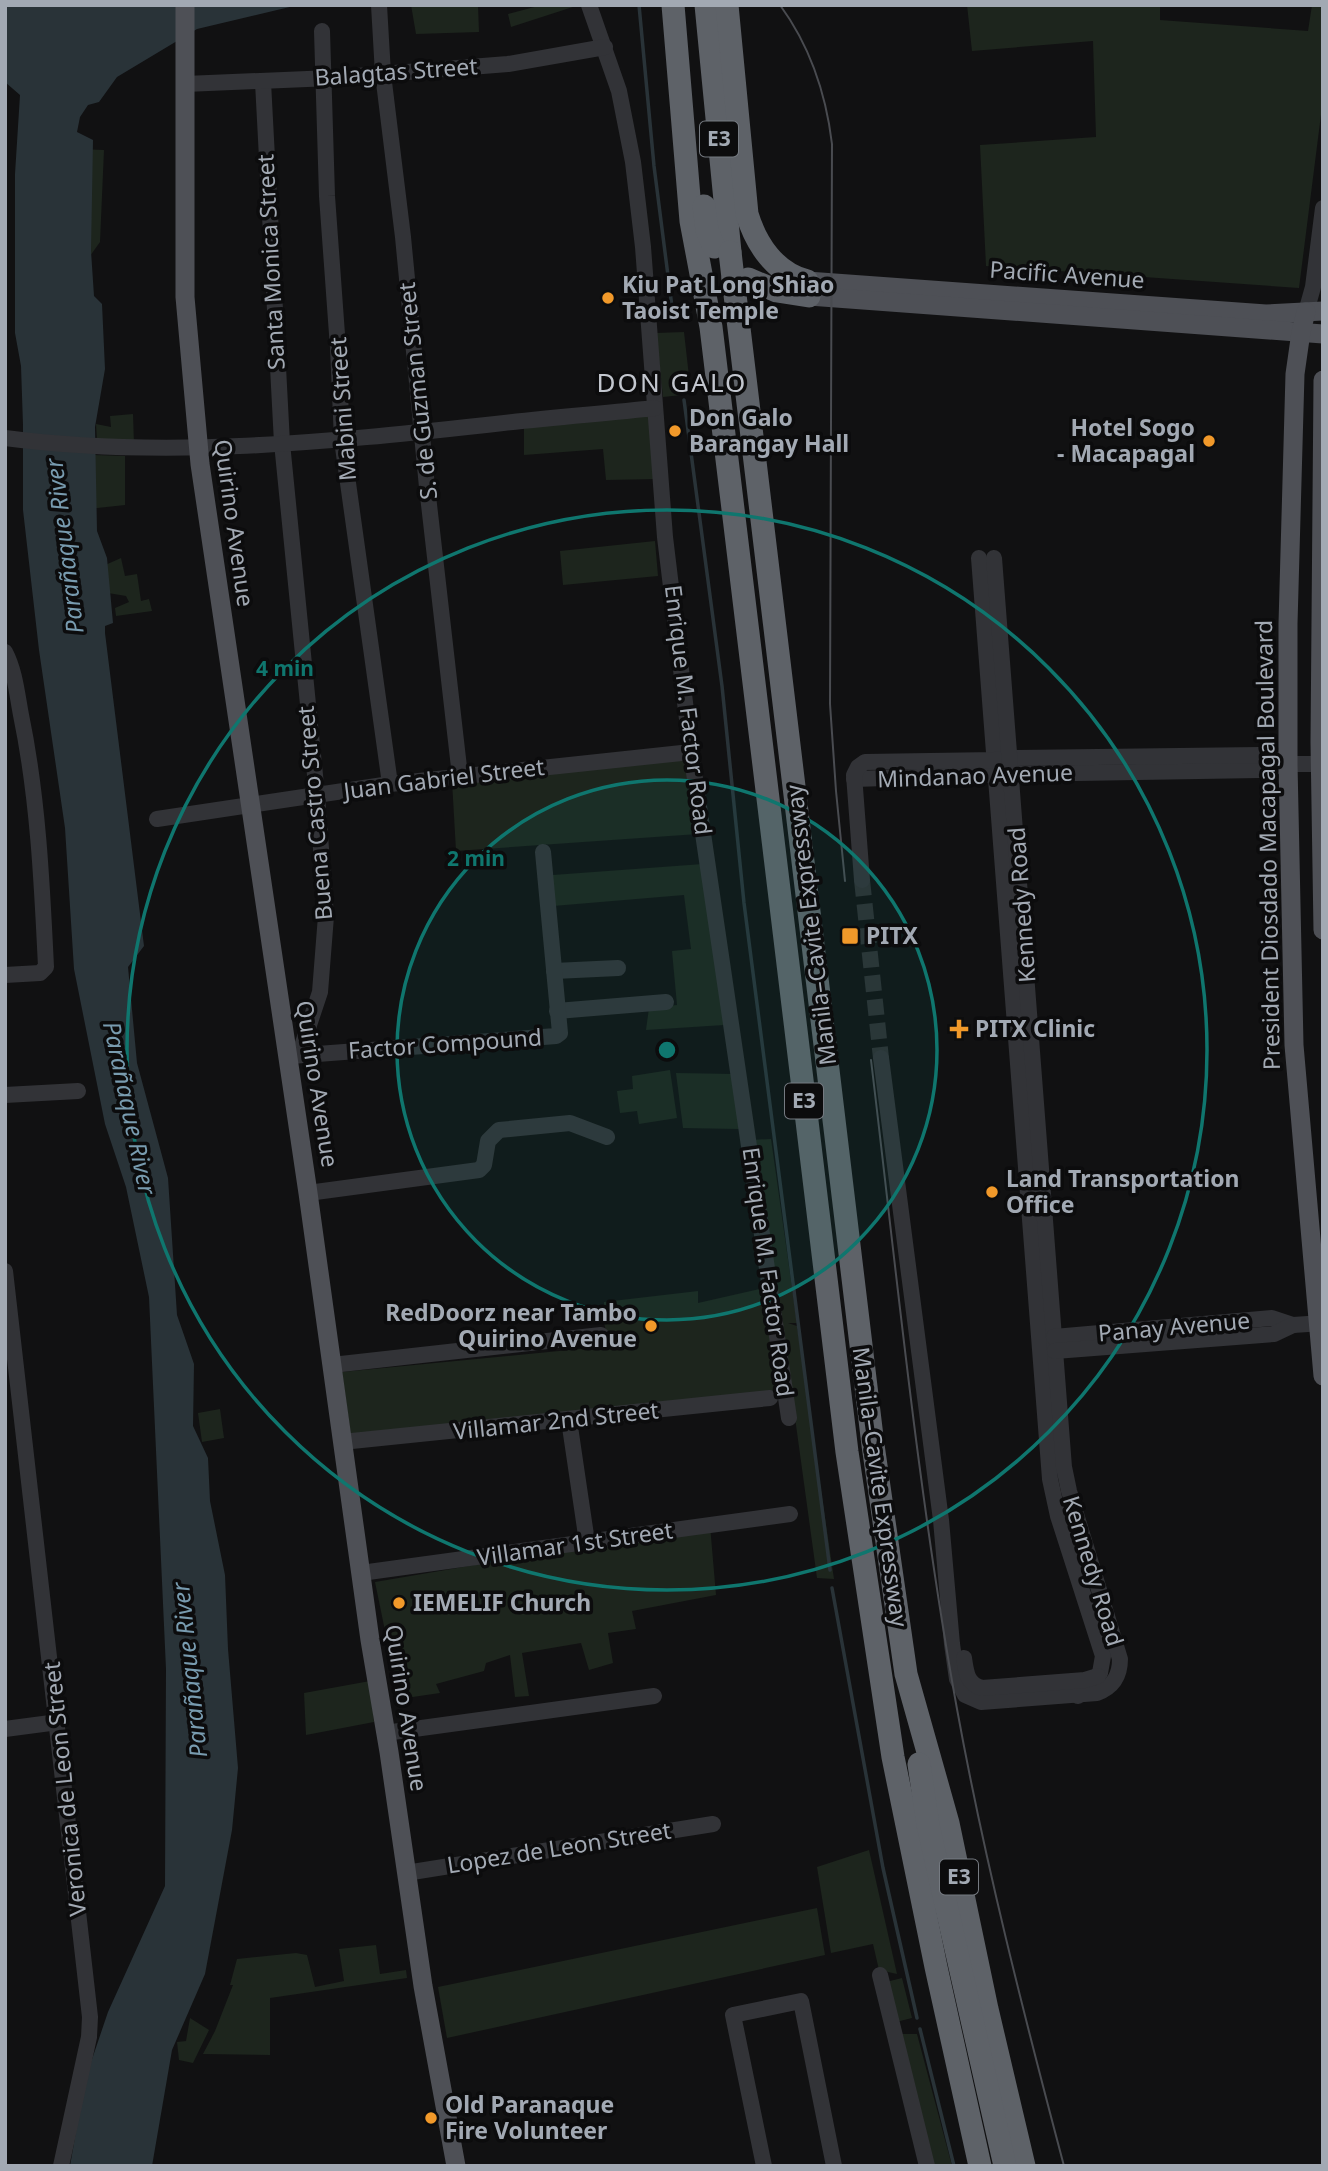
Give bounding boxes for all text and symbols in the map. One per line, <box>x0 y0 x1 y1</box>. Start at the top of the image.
street label: Balagtas Street <box>313 49 478 93</box>
road number: E3 <box>700 122 738 156</box>
street label: Santa Monica Street <box>248 153 292 371</box>
street label: Pacific Avenue <box>988 253 1146 295</box>
place label: Kiu Pat Long Shiao Taoist Temple <box>622 268 834 326</box>
street label: S. de Guzman Street <box>390 281 444 501</box>
marker: Kiu Pat Long Shiao Taoist Temple <box>600 290 616 306</box>
street label: Mabini Street <box>321 336 363 482</box>
district label: DON GALO <box>597 364 747 400</box>
place label: Don Galo Barangay Hall <box>689 401 849 459</box>
place label: Hotel Sogo - Macapagal <box>1057 411 1195 469</box>
marker: Don Galo Barangay Hall <box>667 423 683 439</box>
marker: Hotel Sogo - Macapagal <box>1201 433 1217 449</box>
street label: Quirino Avenue <box>207 437 263 608</box>
water label: Parañaque River <box>36 455 91 636</box>
street label: Enrique M. Factor Road <box>658 583 720 837</box>
street label: President Diosdado Macapagal Boulevard <box>1247 620 1287 1070</box>
text: 4 min <box>256 654 314 682</box>
street label: Buena Castro Street <box>289 705 339 922</box>
street label: Juan Gabriel Street <box>340 750 546 806</box>
street label: Mindanao Avenue <box>877 756 1073 794</box>
street label: Manila–Cavite Expressway <box>777 783 843 1067</box>
street label: Kennedy Road <box>1000 826 1042 984</box>
text: 2 min <box>447 844 505 872</box>
place label: PITX <box>866 919 919 951</box>
marker: PITX <box>840 926 860 946</box>
street label: Quirino Avenue <box>289 998 347 1170</box>
place label: PITX Clinic <box>975 1012 1095 1044</box>
water label: Parañaque River <box>96 1018 165 1199</box>
marker: PITX Clinic <box>949 1019 969 1039</box>
street label: Factor Compound <box>347 1020 543 1066</box>
centre of rings <box>655 1038 679 1062</box>
road number: E3 <box>785 1084 823 1118</box>
street label: Enrique M. Factor Road <box>736 1145 802 1399</box>
place label: Land Transportation Office <box>1006 1162 1239 1220</box>
marker: Land Transportation Office <box>984 1184 1000 1200</box>
place label: RedDoorz near Tambo Quirino Avenue <box>385 1296 637 1354</box>
street label: Panay Avenue <box>1097 1303 1251 1349</box>
marker: RedDoorz near Tambo Quirino Avenue <box>643 1318 659 1334</box>
street label: Manila–Cavite Expressway <box>845 1345 917 1629</box>
street label: Villamar 2nd Street <box>452 1393 660 1447</box>
street label: Kennedy Road <box>1056 1492 1132 1650</box>
street label: Villamar 1st Street <box>475 1513 675 1573</box>
water label: Parañaque River <box>163 1579 214 1759</box>
place label: IEMELIF Church <box>413 1586 591 1618</box>
marker: IEMELIF Church <box>391 1595 407 1611</box>
street label: Quirino Avenue <box>378 1622 436 1794</box>
street label: Veronica de Leon Street <box>35 1660 93 1918</box>
street label: Lopez de Leon Street <box>445 1814 673 1880</box>
road number: E3 <box>940 1860 978 1895</box>
place label: Old Paranaque Fire Volunteer <box>445 2088 614 2146</box>
marker: Old Paranaque Fire Volunteer <box>423 2110 439 2126</box>

